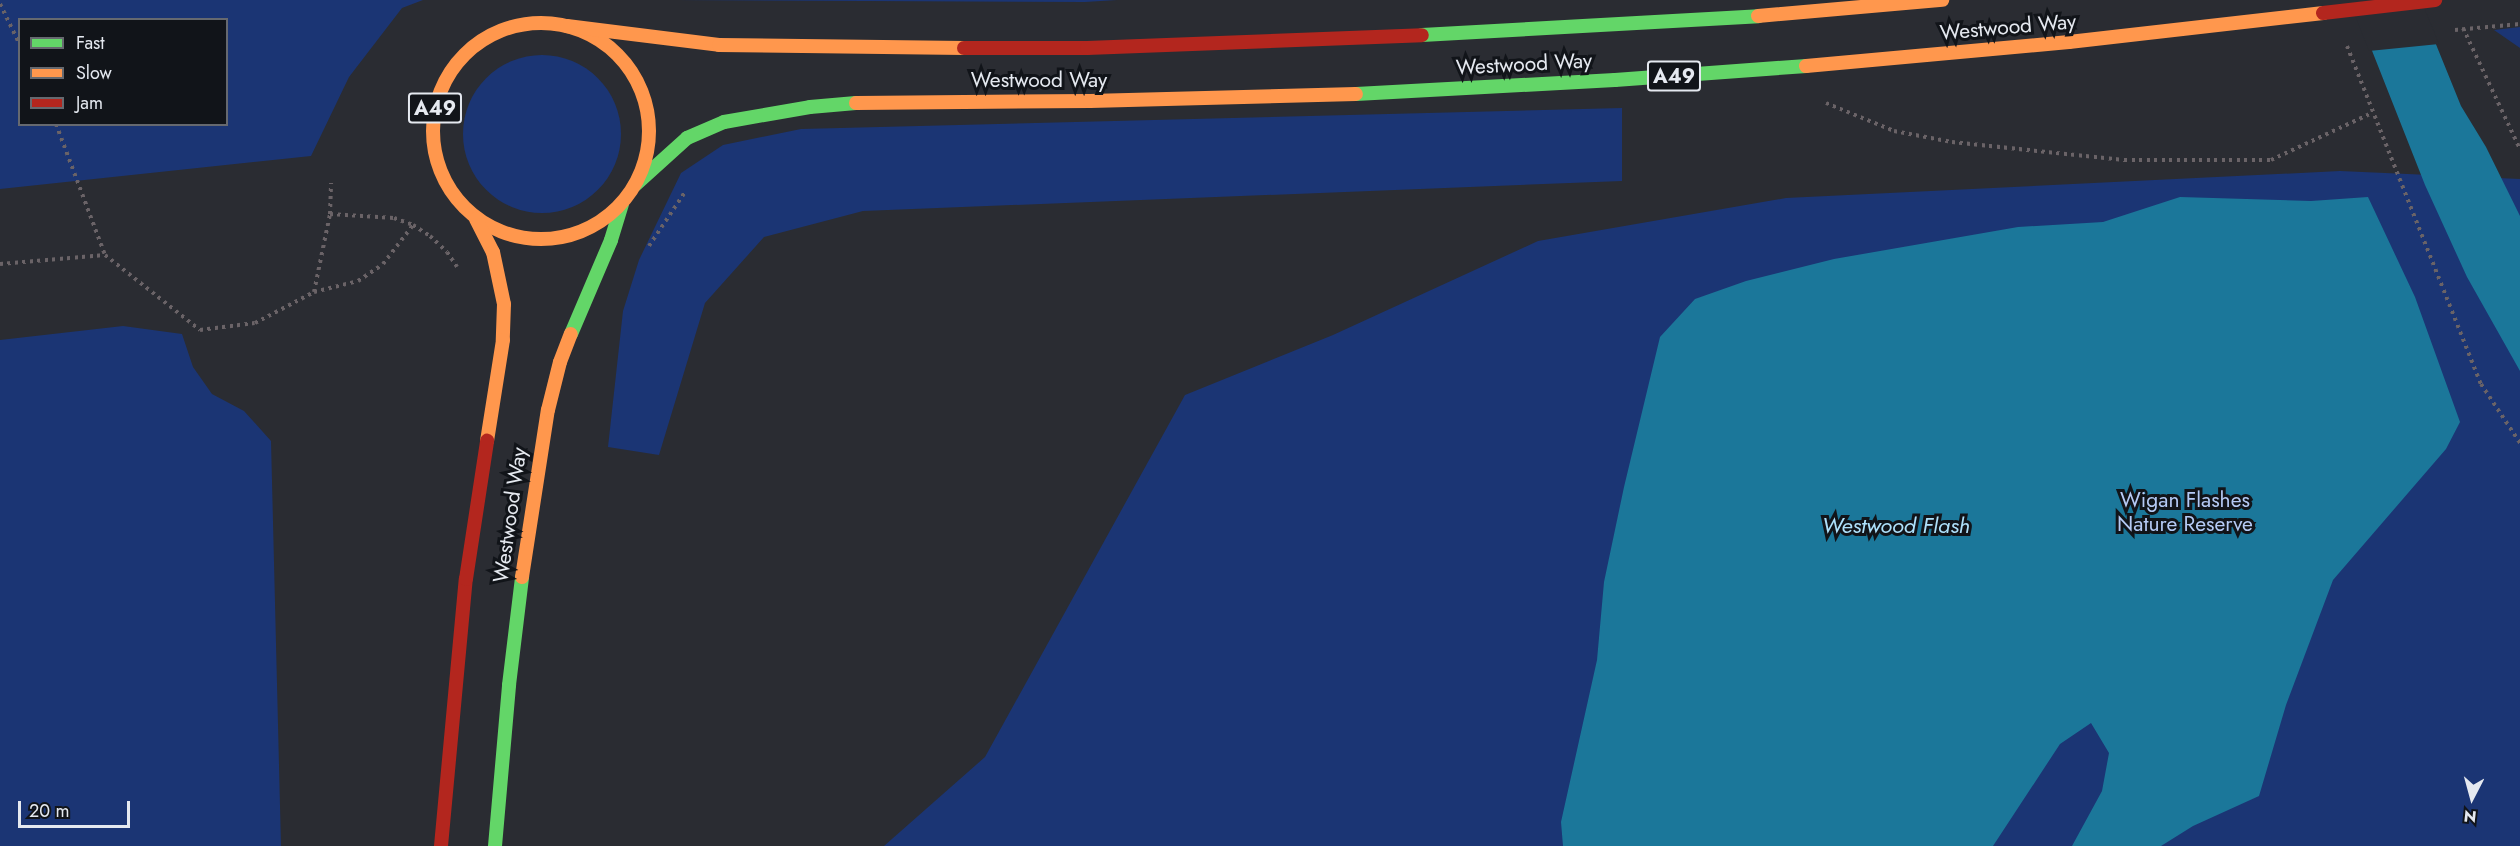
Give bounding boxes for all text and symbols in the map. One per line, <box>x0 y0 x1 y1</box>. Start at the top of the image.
street label: Westwood Way <box>1939 8 2077 46</box>
legend <box>18 18 228 126</box>
text: Fast <box>76 30 105 56</box>
street label: Westwood Way <box>1455 48 1593 80</box>
road number: A49 <box>1646 59 1702 93</box>
text: Slow <box>76 60 112 86</box>
street label: Westwood Way <box>971 67 1107 93</box>
text: Jam <box>76 90 103 116</box>
road number: A49 <box>406 91 464 125</box>
street label: Westwood Way <box>488 446 532 584</box>
park label: Wigan Flashes Nature Reserve <box>2117 487 2253 537</box>
water label: Westwood Flash <box>1822 513 1970 539</box>
north arrow <box>2442 768 2502 828</box>
scale bar <box>21 789 134 827</box>
text: 20 m <box>29 798 69 824</box>
text: N <box>2463 804 2478 829</box>

